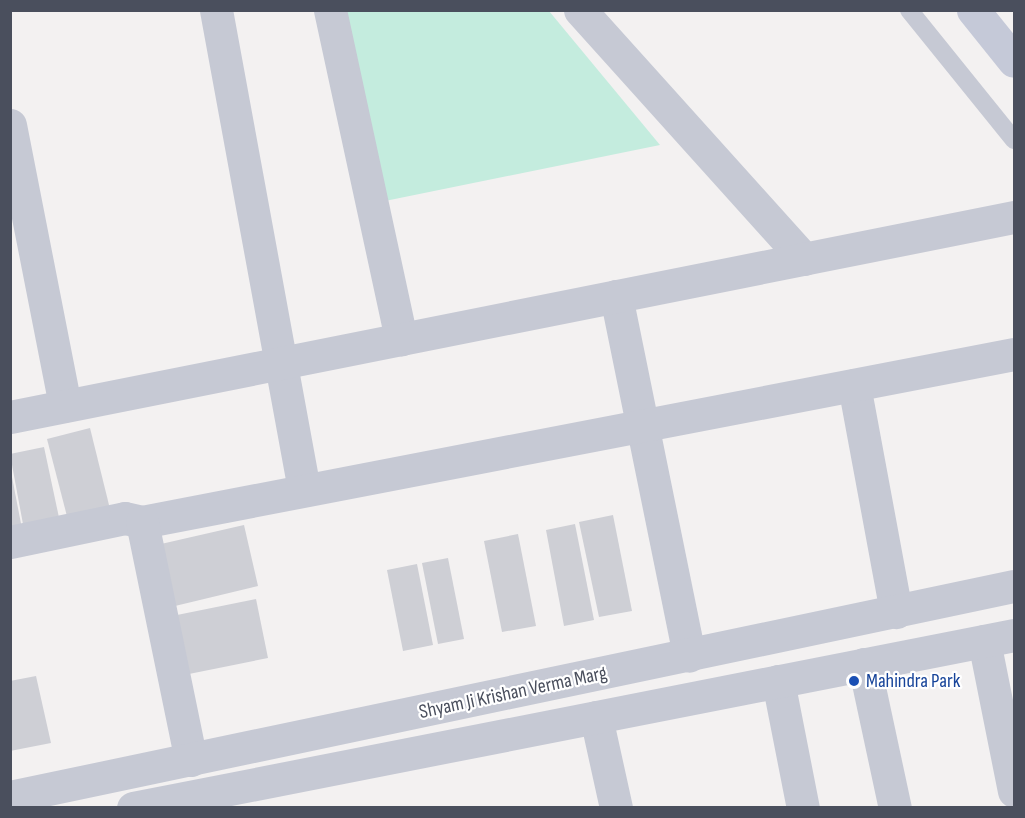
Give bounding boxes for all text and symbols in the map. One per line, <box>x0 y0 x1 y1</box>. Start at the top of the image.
street label: Shyam Ji Krishan Verma Marg <box>417 661 609 725</box>
place label: Mahindra Park <box>866 669 960 693</box>
marker: Mahindra Park <box>847 674 861 688</box>

